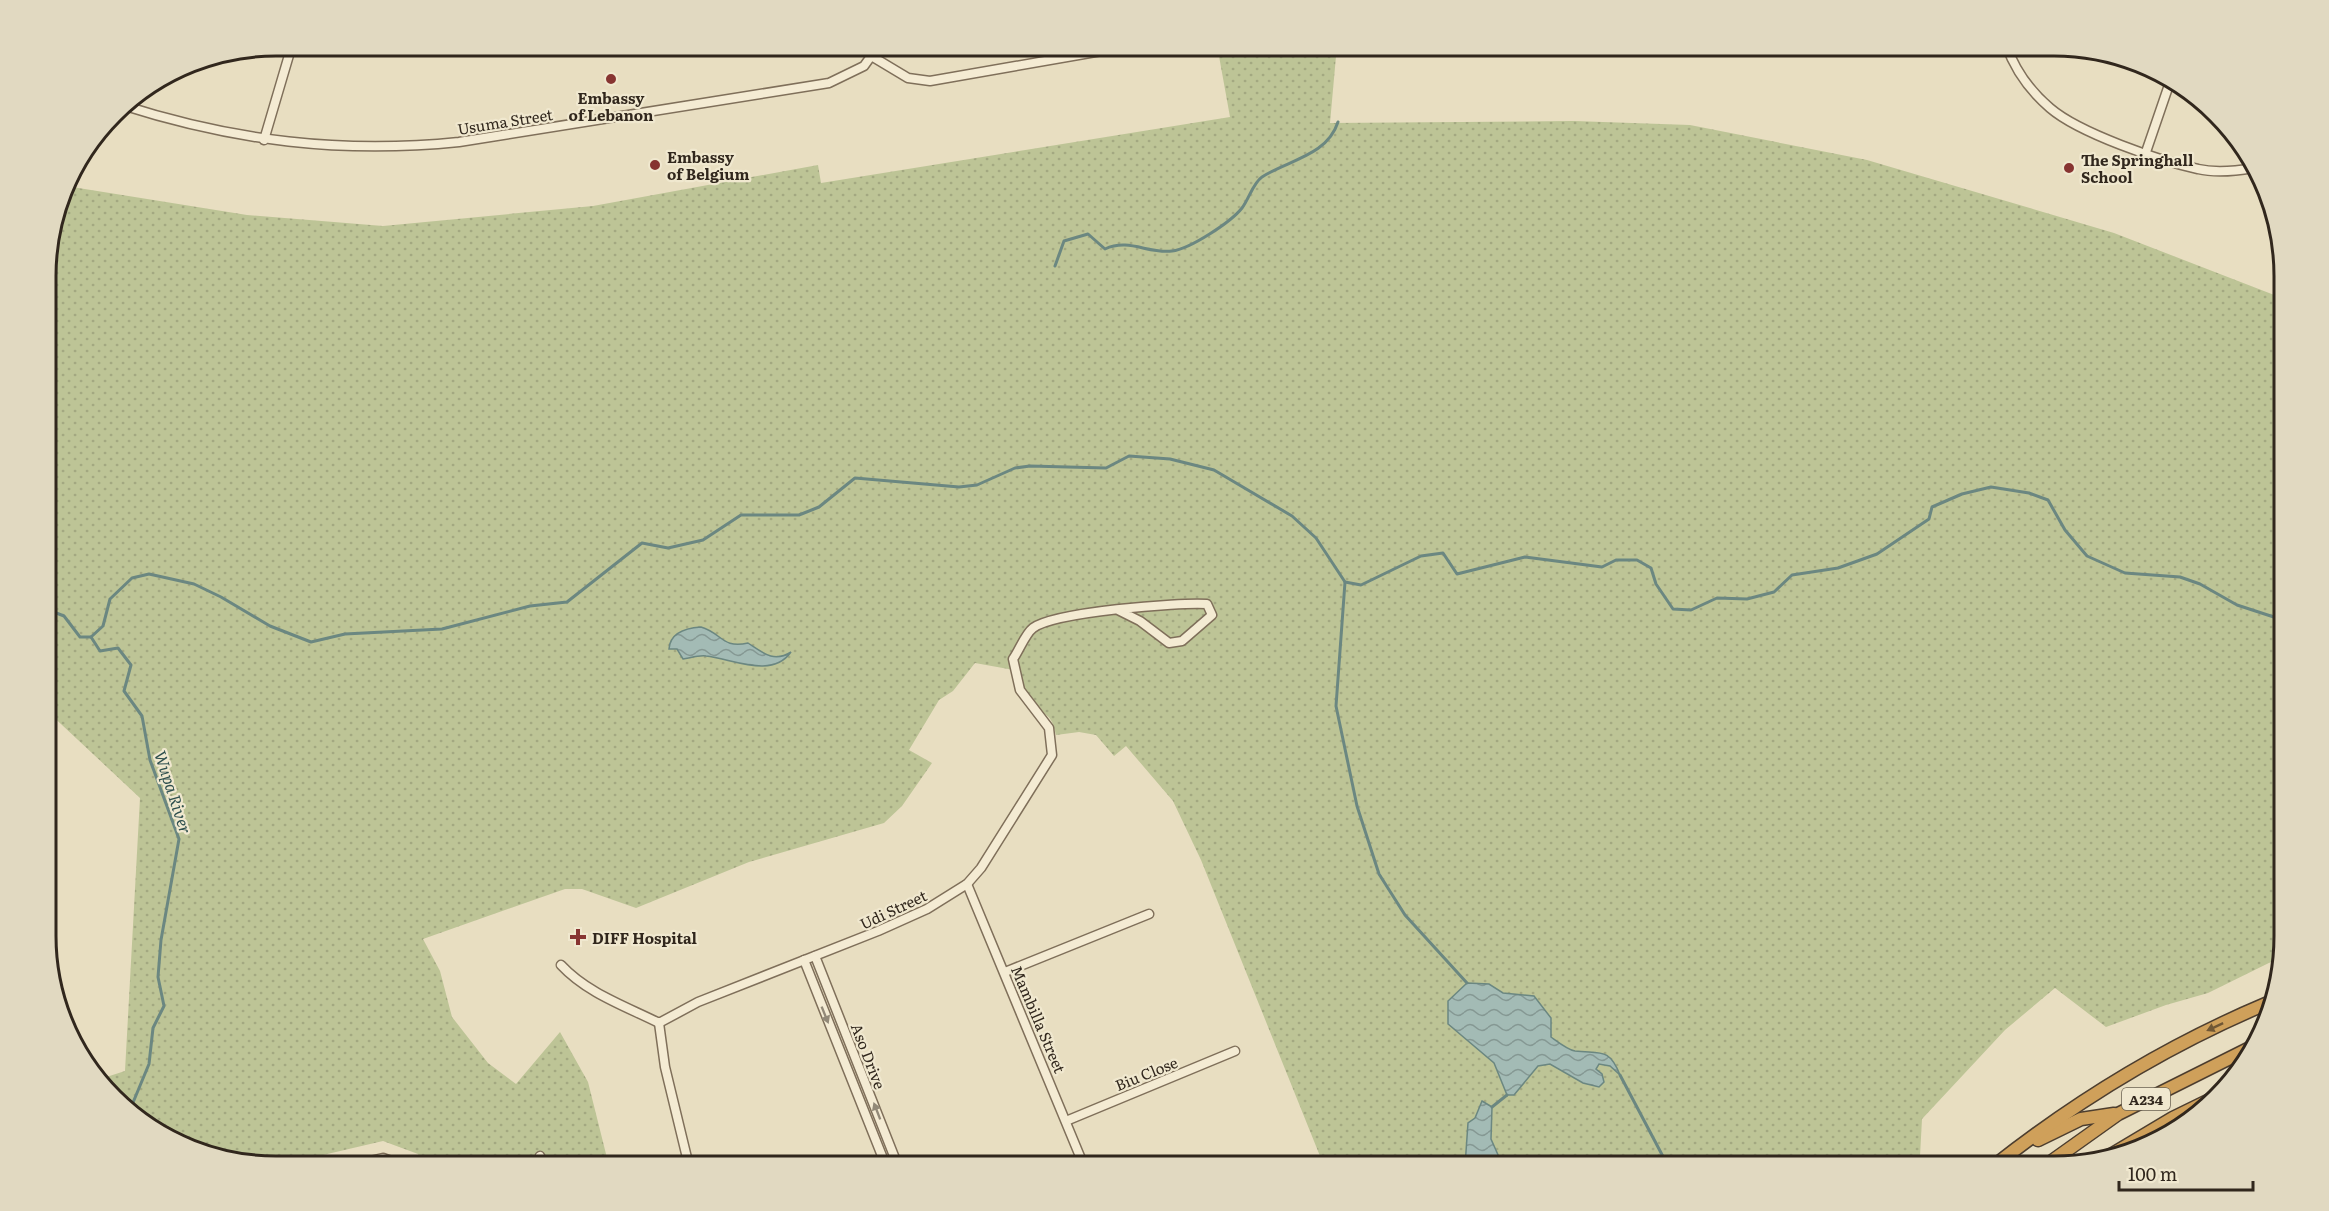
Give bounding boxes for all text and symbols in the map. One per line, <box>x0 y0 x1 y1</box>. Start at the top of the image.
marker: Embassy of Lebanon <box>604 72 618 86</box>
place label: Embassy of Lebanon <box>569 86 654 126</box>
street label: Usuma Street <box>456 102 554 140</box>
place label: Embassy of Belgium <box>667 145 749 185</box>
place label: The Springhall School <box>2081 148 2194 188</box>
marker: Embassy of Belgium <box>648 158 662 172</box>
marker: The Springhall School <box>2062 161 2076 175</box>
water label: Wupa River <box>149 747 199 837</box>
street label: Udi Street <box>856 883 930 935</box>
place label: DIFF Hospital <box>592 926 698 949</box>
marker: DIFF Hospital <box>569 928 587 946</box>
street label: Mambilla Street <box>1006 962 1072 1076</box>
one-way arrow <box>821 1006 831 1024</box>
street label: Aso Drive <box>846 1020 892 1093</box>
one-way arrow <box>2207 1022 2224 1031</box>
street label: Biu Close <box>1111 1050 1181 1096</box>
road number: A234 <box>2122 1088 2170 1110</box>
one-way arrow <box>871 1102 881 1120</box>
scale bar <box>2119 1154 2252 1192</box>
text: 100 m <box>2128 1160 2177 1187</box>

